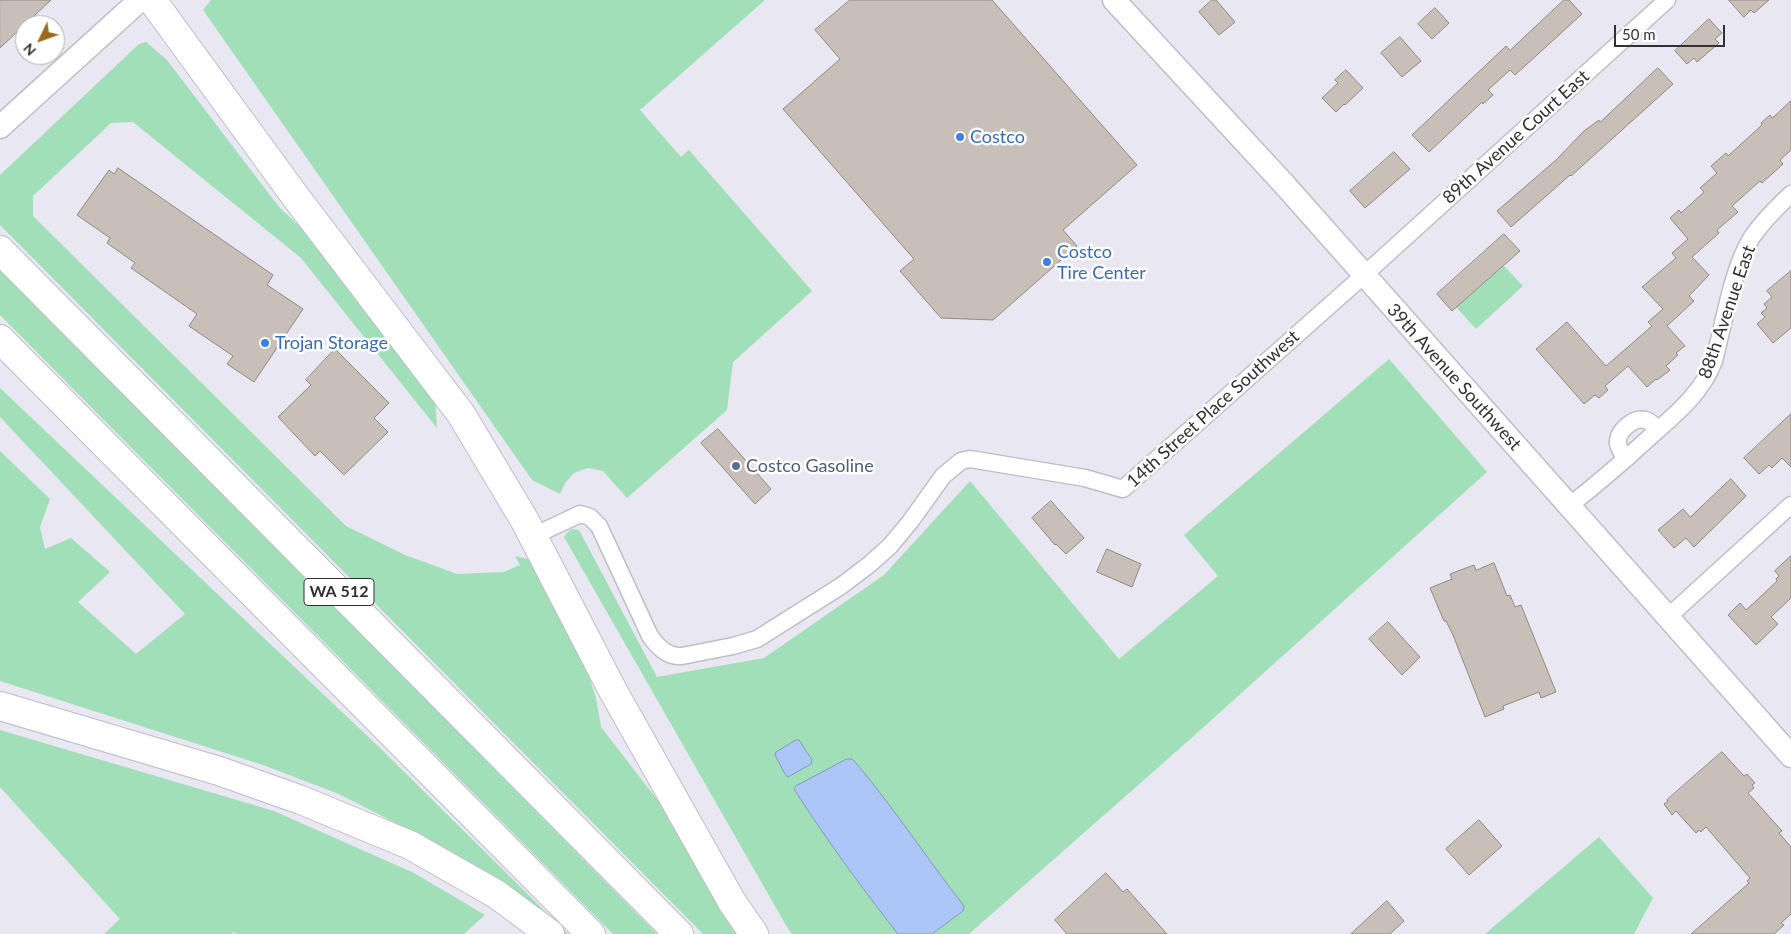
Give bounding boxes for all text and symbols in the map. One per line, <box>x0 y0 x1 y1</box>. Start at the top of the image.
north arrow <box>15 15 65 65</box>
scale bar <box>1616 15 1727 47</box>
text: 50 m <box>1622 25 1656 43</box>
text: N <box>19 40 39 59</box>
street label: 89th Avenue Court East <box>1438 66 1594 208</box>
place label: Costco <box>970 126 1025 148</box>
marker: Costco <box>954 131 966 143</box>
place label: Costco Tire Center <box>1057 241 1146 284</box>
street label: 88th Avenue East <box>1694 242 1760 382</box>
marker: Costco Tire Center <box>1041 256 1053 268</box>
street label: 39th Avenue Southwest <box>1382 299 1526 455</box>
street label: 14th Street Place Southwest <box>1122 326 1304 492</box>
place label: Trojan Storage <box>275 332 388 354</box>
marker: Trojan Storage <box>259 337 271 349</box>
place label: Costco Gasoline <box>746 455 874 477</box>
marker: Costco Gasoline <box>730 460 742 472</box>
road number: WA 512 <box>304 578 374 606</box>

